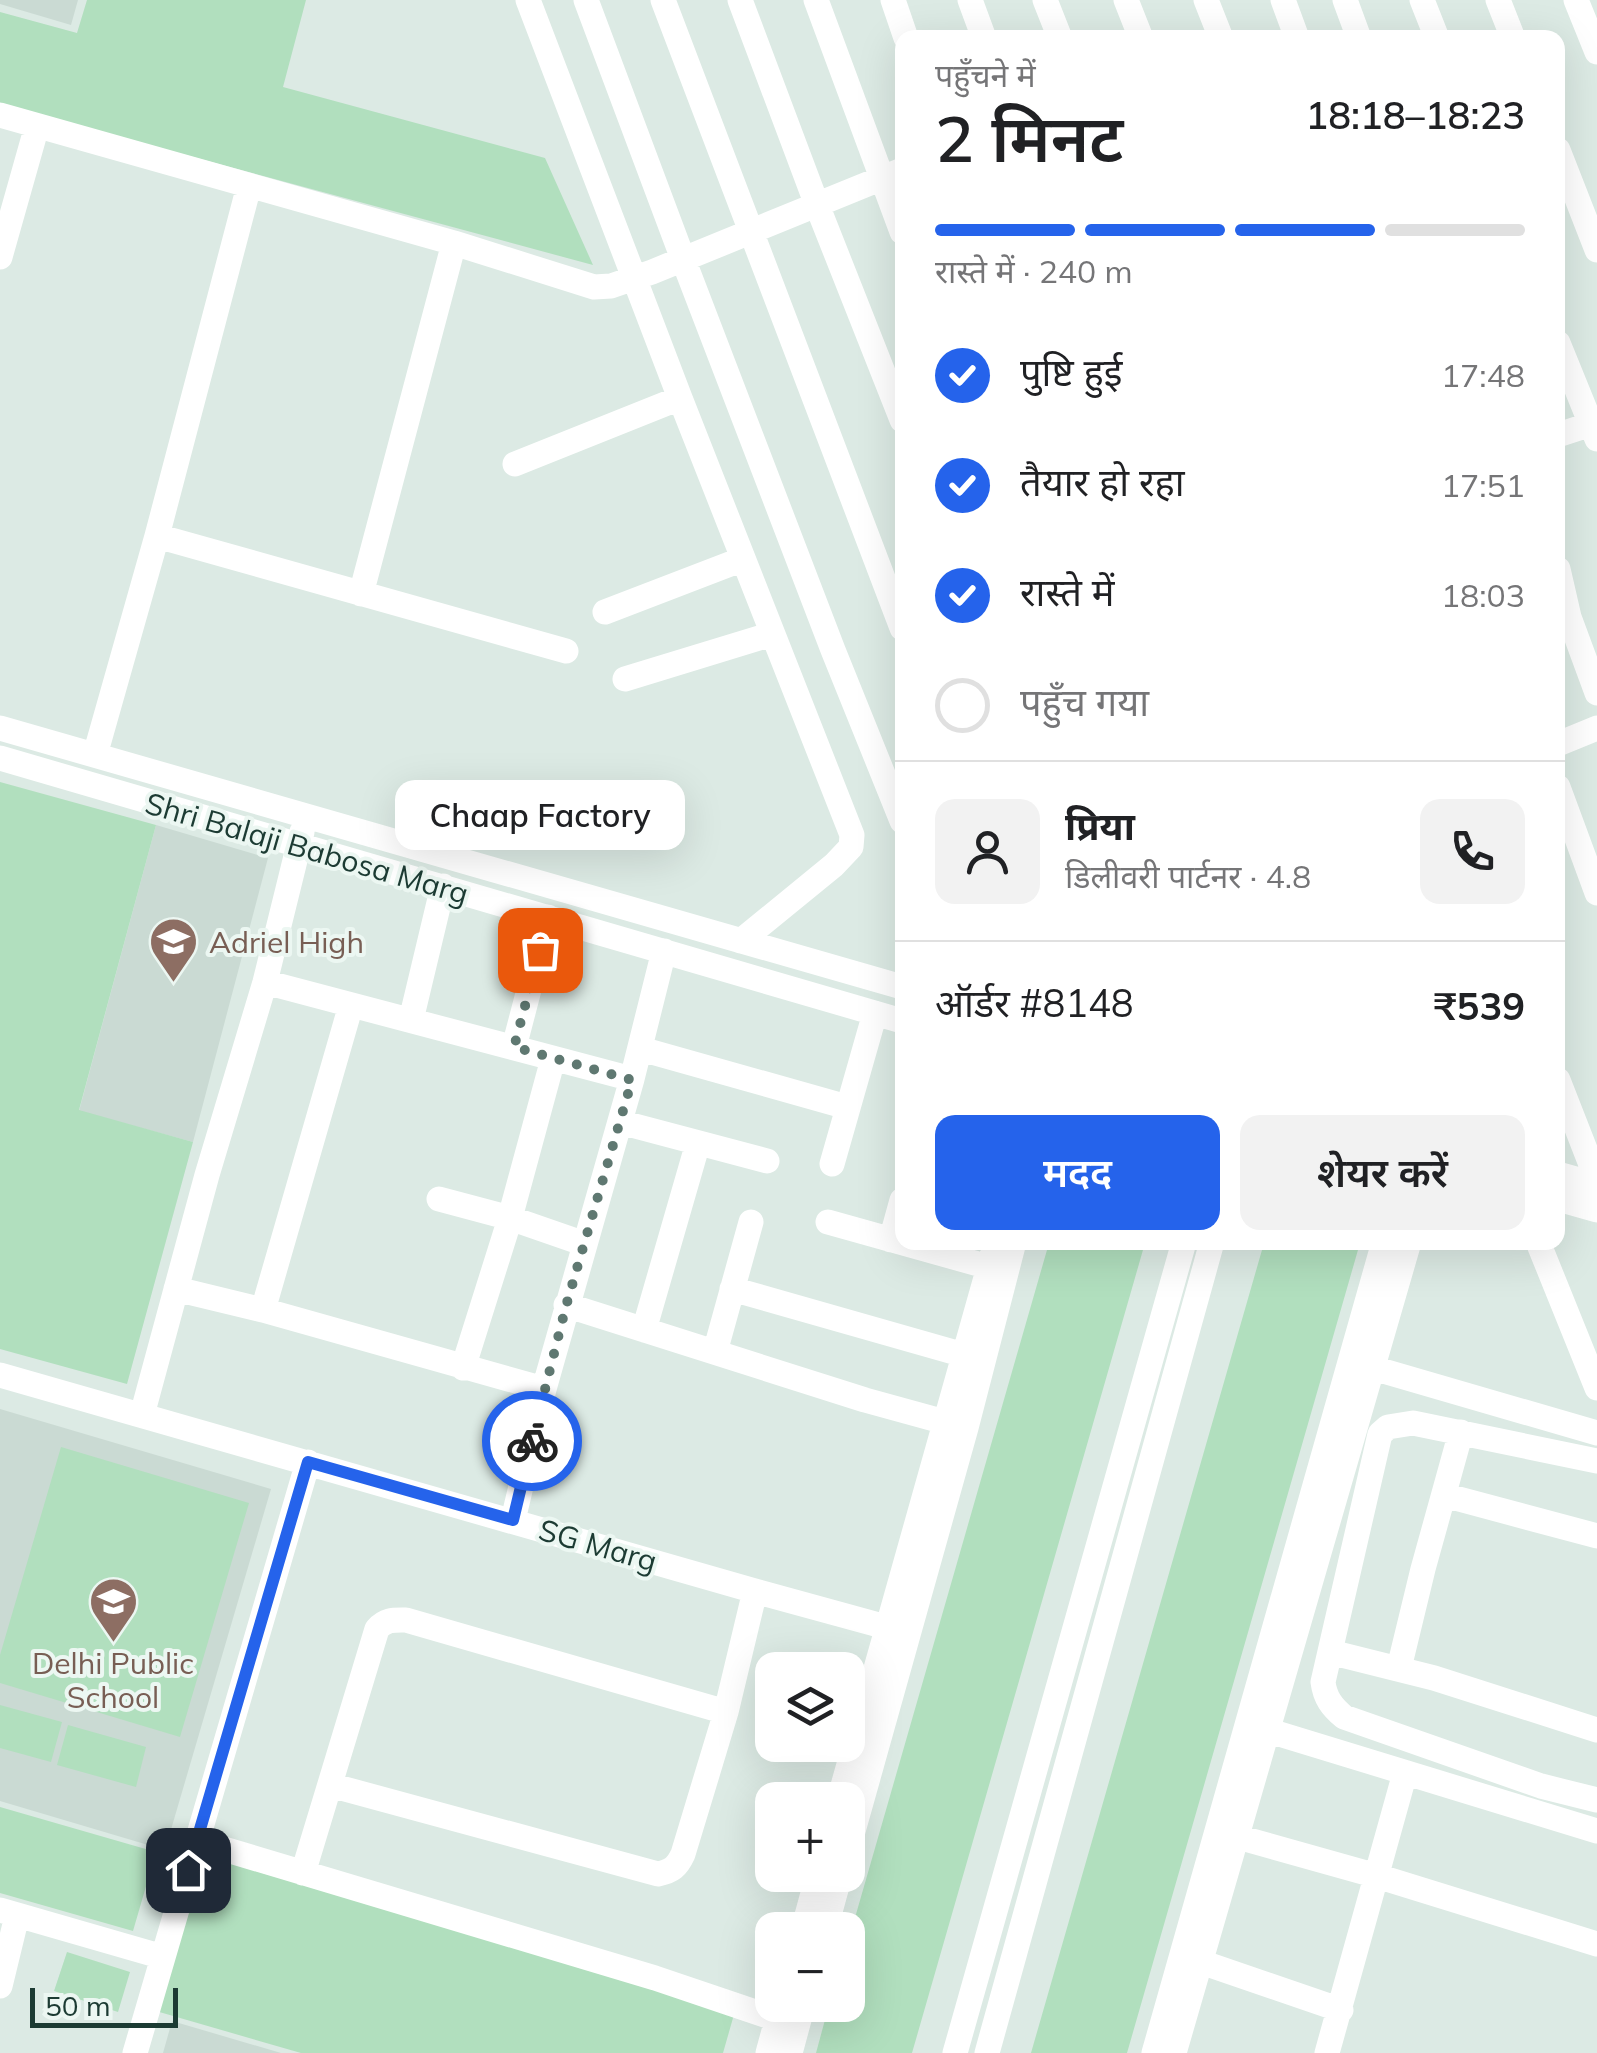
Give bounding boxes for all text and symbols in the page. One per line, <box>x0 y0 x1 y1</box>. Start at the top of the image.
text: पहुँचने में <box>935 55 1036 95</box>
text: 18:18–18:23 <box>1305 91 1525 139</box>
text: 2 मिनट <box>935 97 1123 178</box>
text: रास्ते में · 240 m <box>935 251 1133 291</box>
icon: check <box>935 348 990 403</box>
text: पुष्टि हुई <box>1020 348 1122 396</box>
text: 17:48 <box>1441 355 1525 395</box>
icon: check <box>935 458 990 513</box>
text: तैयार हो रहा <box>1020 458 1185 506</box>
text: 17:51 <box>1441 465 1525 505</box>
icon: check <box>935 568 990 623</box>
text: रास्ते में <box>1020 568 1114 616</box>
text: 18:03 <box>1441 575 1525 615</box>
text: पहुँच गया <box>1020 678 1149 726</box>
callout: Chaap Factory <box>395 780 685 850</box>
street label: Shri Balaji Babosa Marg <box>141 784 473 912</box>
text: Chaap Factory <box>429 795 651 835</box>
button: person <box>935 799 1040 904</box>
button: phone <box>1420 799 1525 904</box>
text: प्रिया <box>1065 802 1135 850</box>
text: डिलीवरी पार्टनर · 4.8 <box>1065 856 1311 896</box>
pin <box>498 908 583 993</box>
school or university icon: Adriel High <box>148 916 200 984</box>
place label: Adriel High <box>209 923 364 961</box>
icon: bag <box>513 923 568 978</box>
text: ऑर्डर #8148 <box>935 979 1134 1027</box>
text: ₹539 <box>1434 982 1525 1030</box>
button: मदद <box>935 1115 1220 1230</box>
button: शेयर करें <box>1240 1115 1525 1230</box>
courier <box>482 1391 582 1491</box>
icon: bike <box>505 1414 560 1469</box>
street label: SG Marg <box>535 1510 661 1580</box>
school or university icon: Delhi Public School <box>87 1576 139 1644</box>
place label: Delhi Public School <box>32 1644 194 1716</box>
map controls <box>755 1652 865 2022</box>
button: layers <box>755 1652 865 1762</box>
button: + <box>755 1782 865 1892</box>
pin <box>146 1828 231 1913</box>
icon: home <box>161 1843 216 1898</box>
button: − <box>755 1912 865 2022</box>
scale bar <box>30 1983 178 2028</box>
text: 50 m <box>45 1988 111 2023</box>

